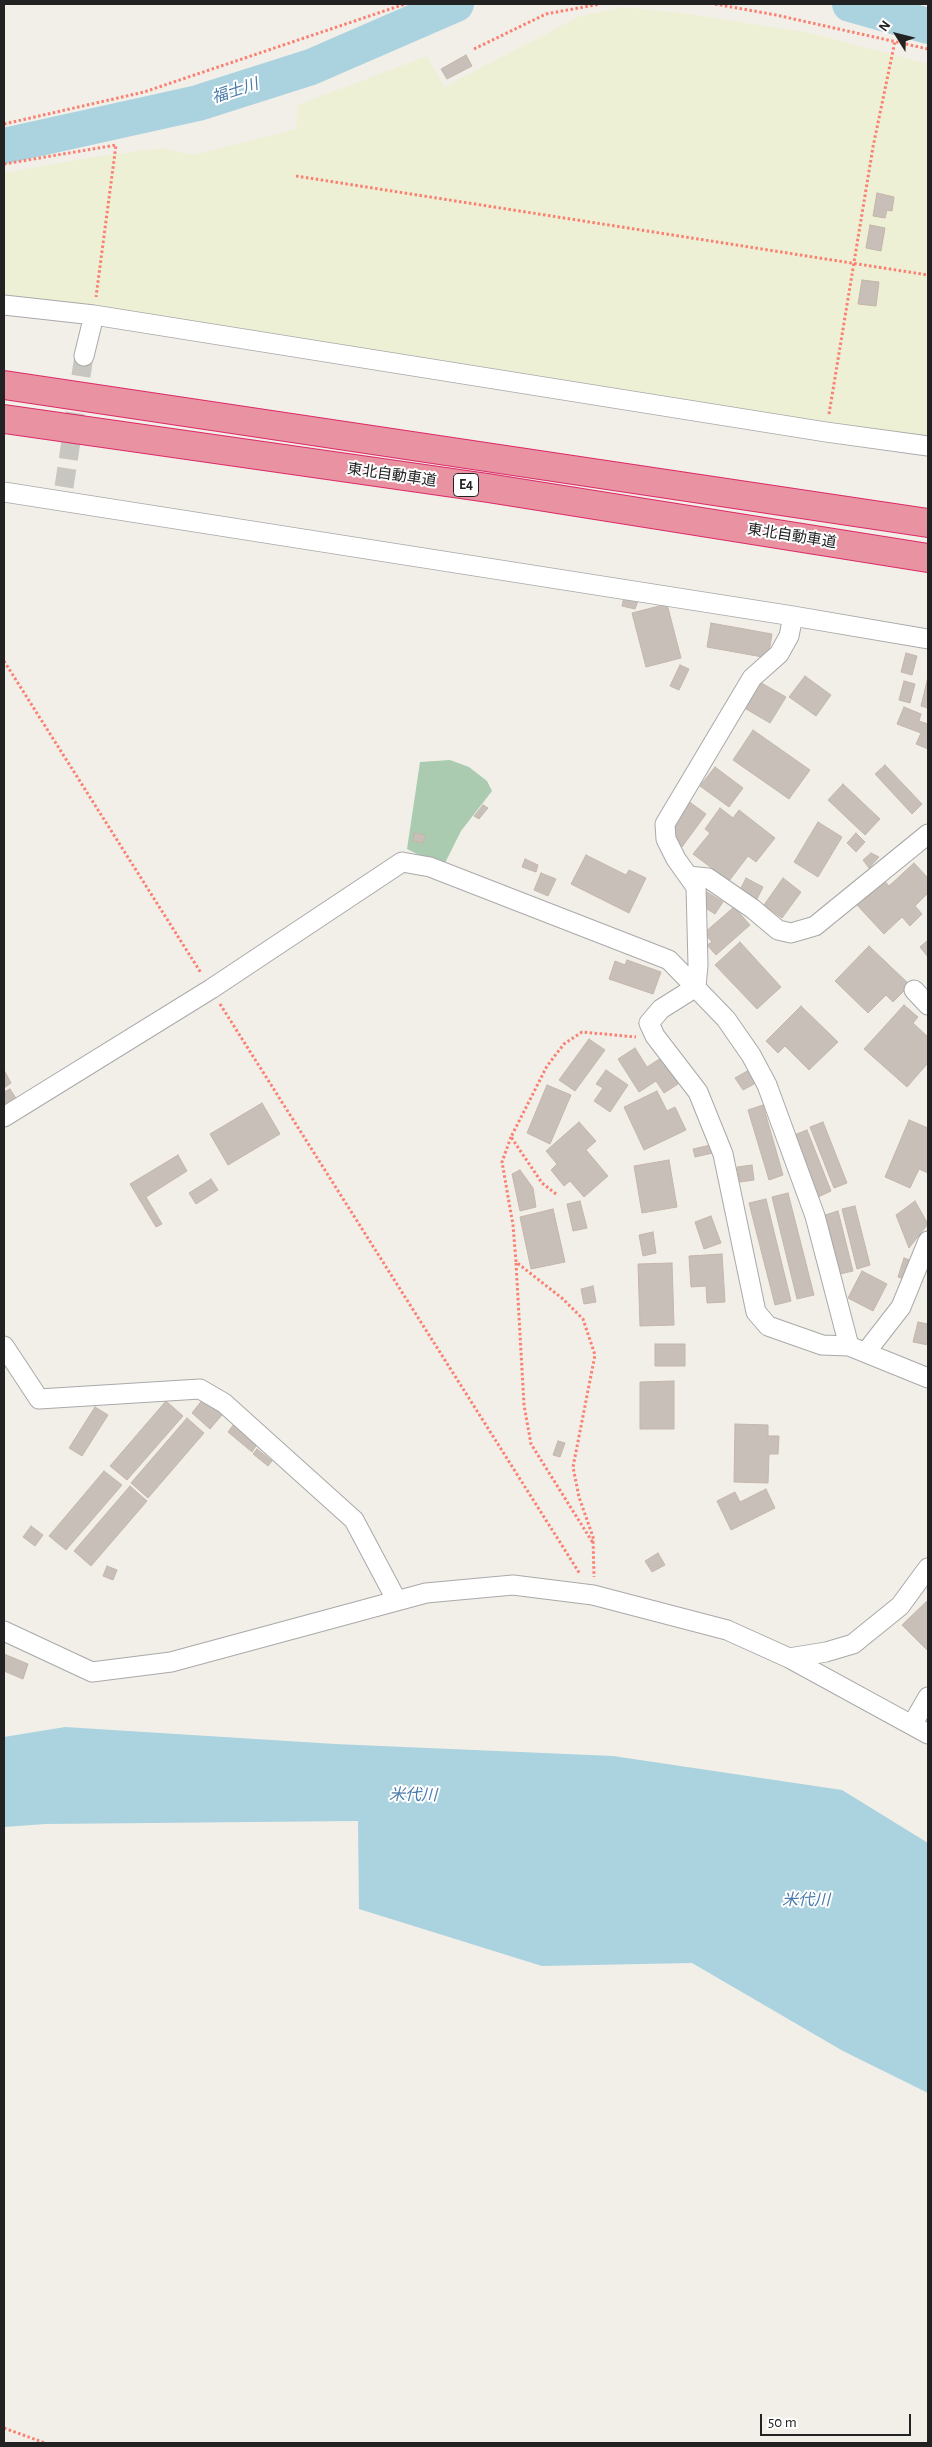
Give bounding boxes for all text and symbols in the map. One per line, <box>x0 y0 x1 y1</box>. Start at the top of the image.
north arrow <box>872 10 922 60</box>
text: N <box>876 18 893 34</box>
water label: 福士川 <box>209 74 261 108</box>
street label: 東北自動車道 <box>346 460 438 490</box>
road number: E4 <box>454 474 478 496</box>
street label: 東北自動車道 <box>746 520 838 552</box>
water label: 米代川 <box>389 1785 437 1805</box>
water label: 米代川 <box>782 1890 830 1910</box>
scale bar <box>762 2404 913 2436</box>
text: 50 m <box>768 2415 797 2430</box>

